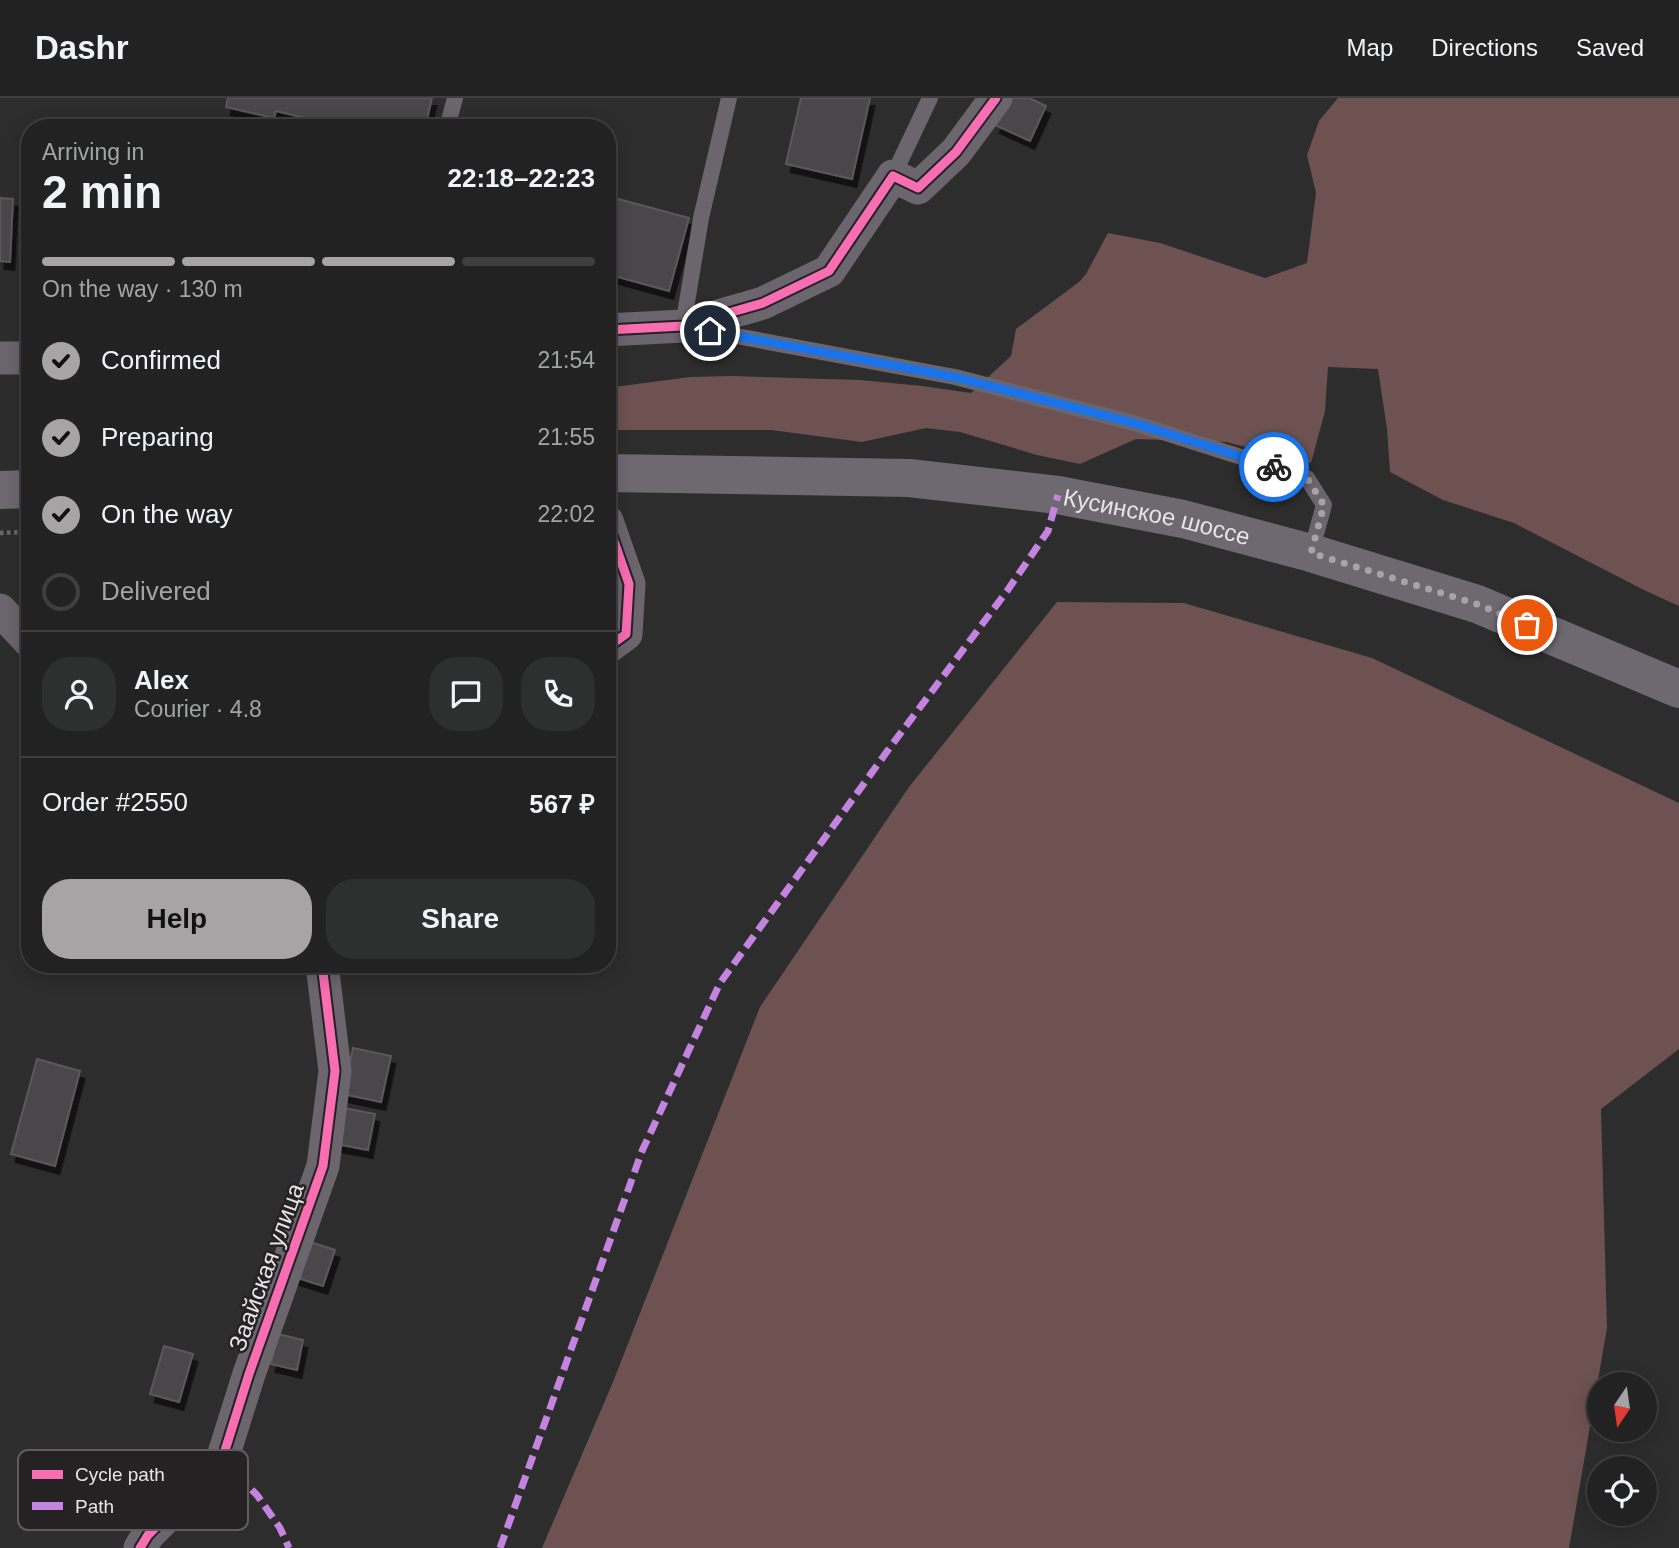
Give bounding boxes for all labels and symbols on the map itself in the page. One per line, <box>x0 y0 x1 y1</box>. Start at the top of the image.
pin <box>680 301 740 361</box>
courier <box>1239 432 1309 502</box>
street label: Кусинское шоссе <box>1061 483 1253 550</box>
pin <box>1497 595 1557 655</box>
street label: Заайская улица <box>223 1179 309 1355</box>
north arrow <box>1587 1372 1657 1442</box>
legend <box>18 1450 248 1530</box>
text: Cycle path <box>75 1464 165 1485</box>
text: Path <box>75 1496 114 1517</box>

